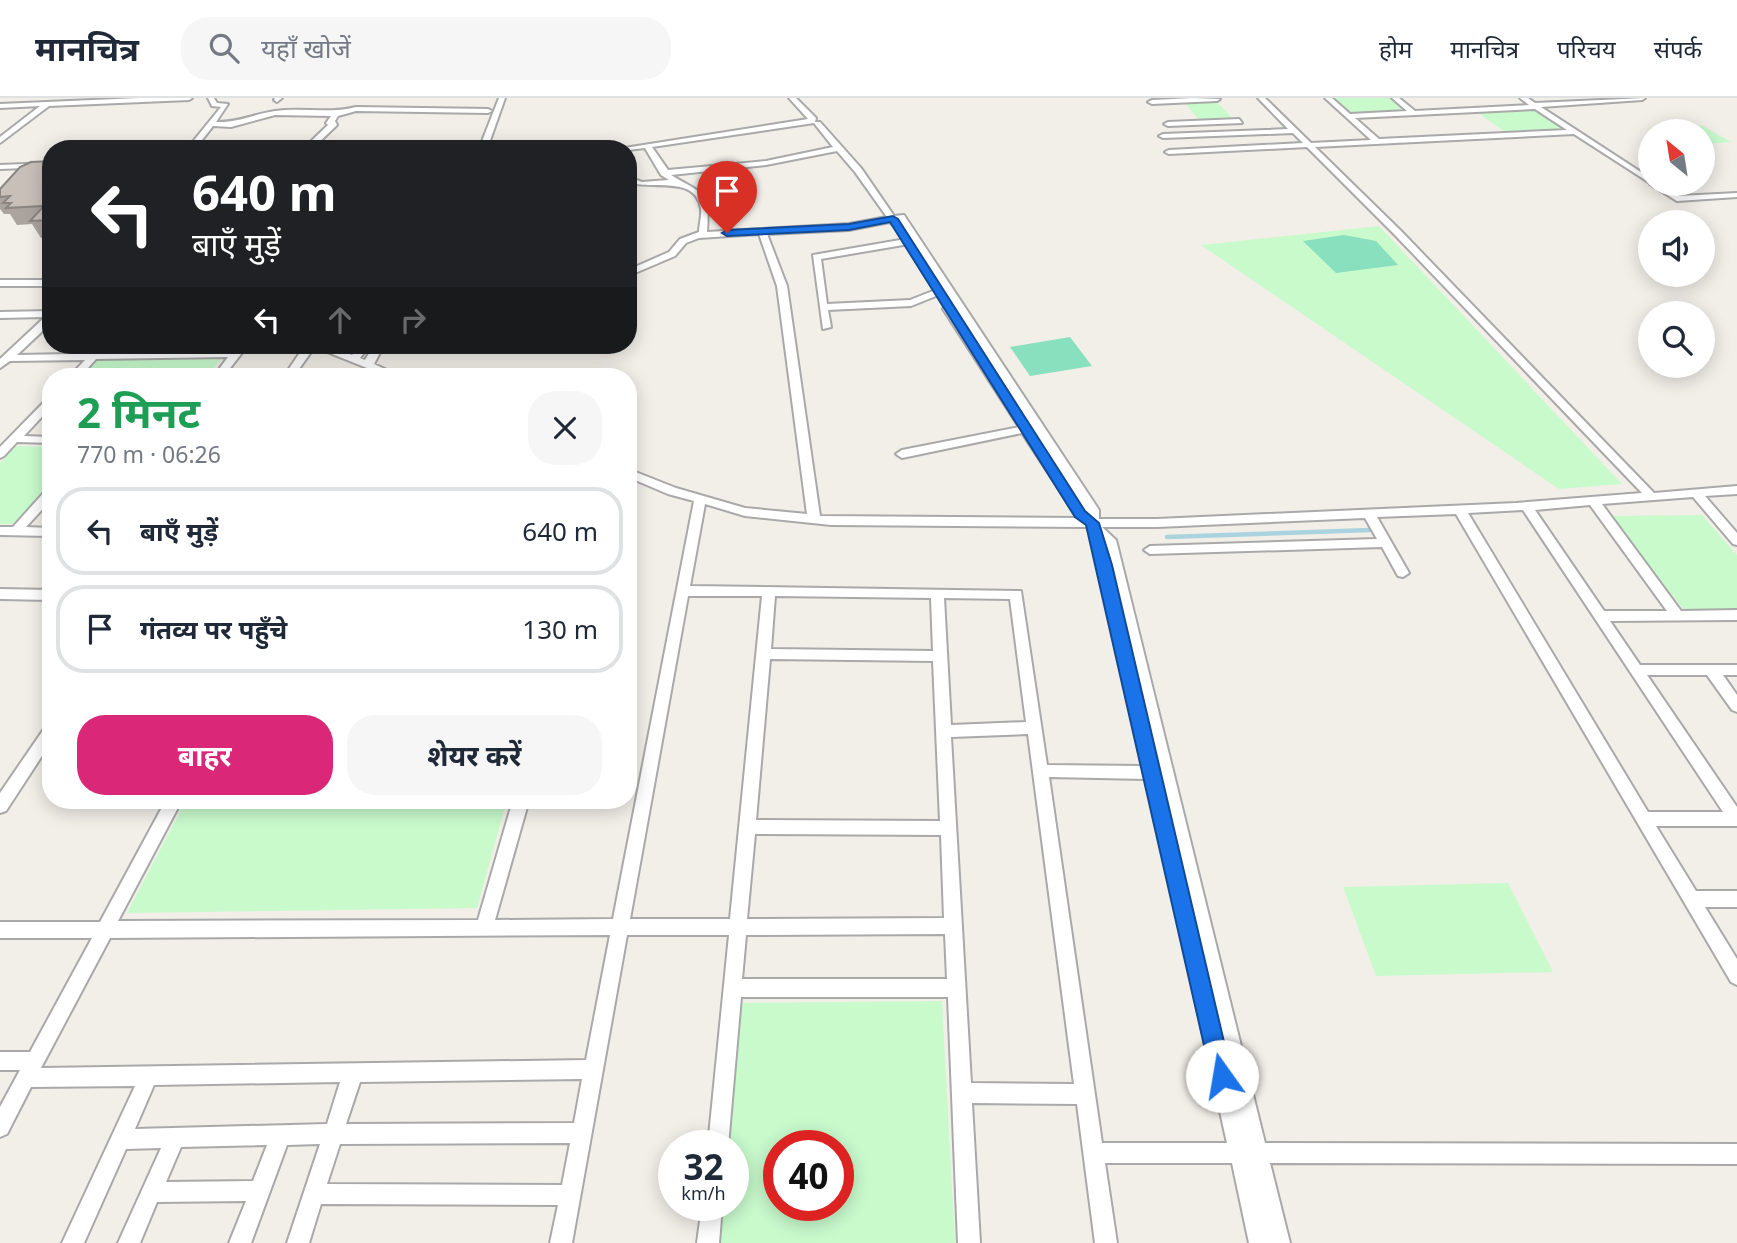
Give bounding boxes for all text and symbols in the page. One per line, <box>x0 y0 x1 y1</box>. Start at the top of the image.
search box <box>181 17 671 80</box>
text: मानचित्र <box>35 26 139 71</box>
icon: search <box>205 29 243 67</box>
text: यहाँ खोजें <box>261 30 351 66</box>
text: होम <box>1379 32 1412 65</box>
text: मानचित्र <box>1450 32 1519 65</box>
text: परिचय <box>1557 32 1616 65</box>
text: संपर्क <box>1654 32 1702 65</box>
north arrow <box>1638 119 1715 196</box>
map controls <box>1638 119 1715 378</box>
text: 640 m <box>192 159 337 225</box>
pin <box>697 161 757 233</box>
icon: left <box>77 168 168 259</box>
icon: arrive <box>708 172 746 210</box>
button: sound <box>1638 210 1715 287</box>
text: बाएँ मुड़ें <box>192 222 281 265</box>
icon: left <box>248 301 286 339</box>
icon: ahead <box>321 301 359 339</box>
icon: right <box>394 301 432 339</box>
button: search <box>1638 301 1715 378</box>
text: 2 मिनट <box>77 383 200 440</box>
button: close <box>528 391 602 465</box>
text: 770 m · 06:26 <box>77 438 221 470</box>
icon: left <box>81 512 119 550</box>
text: बाएँ मुड़ें <box>140 513 218 549</box>
text: 640 m <box>522 513 598 549</box>
icon: arrive <box>81 610 119 648</box>
text: गंतव्य पर पहुँचे <box>140 611 287 647</box>
text: 130 m <box>522 611 598 647</box>
button: बाहर <box>77 715 333 795</box>
button: शेयर करें <box>347 715 602 795</box>
position arrow <box>1185 1039 1259 1113</box>
speed limit sign: 40 <box>763 1130 854 1221</box>
text: 32 <box>683 1143 724 1190</box>
text: km/h <box>681 1181 726 1205</box>

